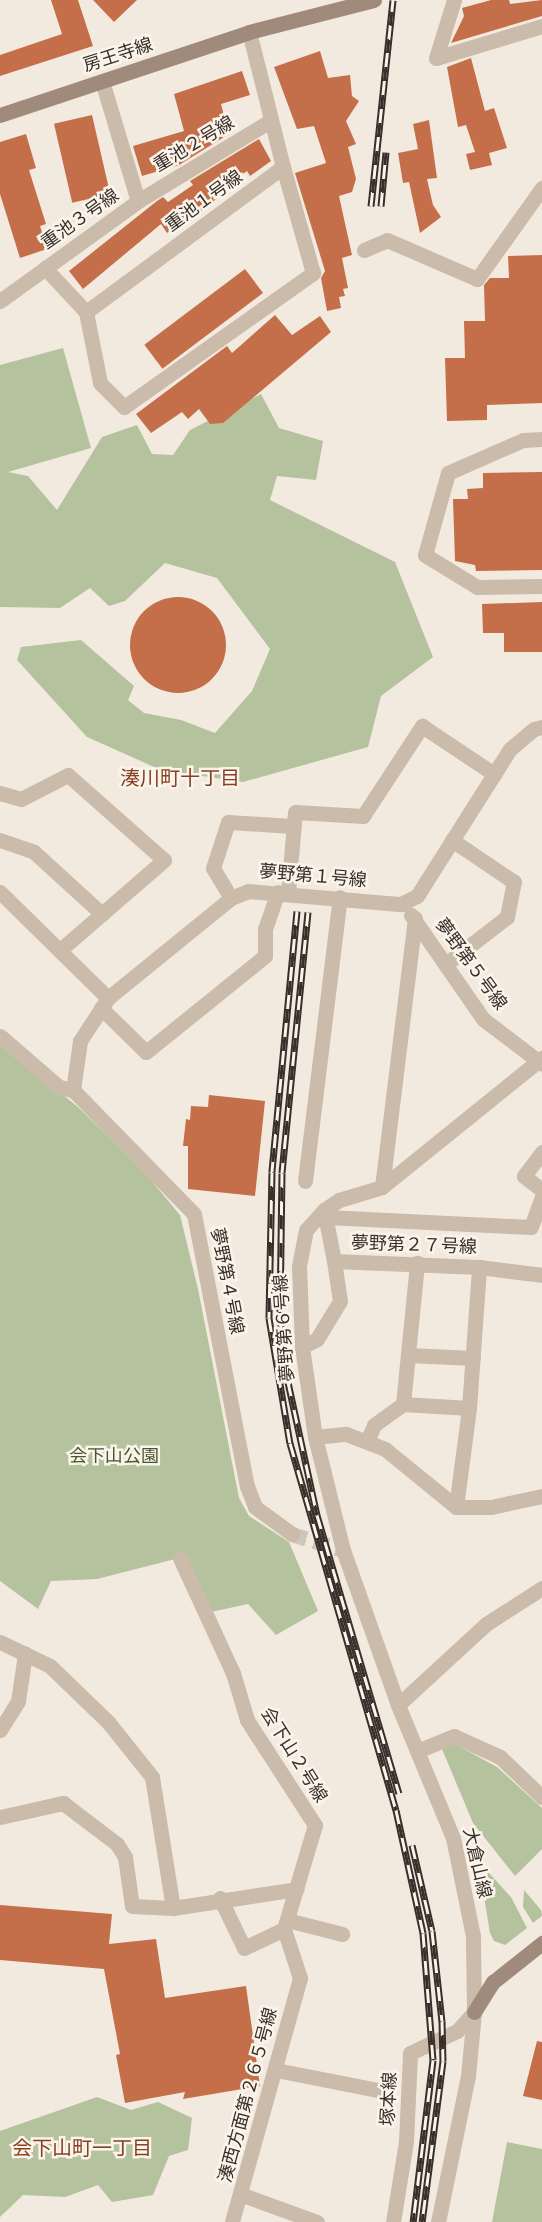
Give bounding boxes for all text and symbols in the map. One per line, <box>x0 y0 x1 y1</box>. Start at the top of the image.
street label: 房王寺線 <box>80 34 156 76</box>
street label: 重池２号線 <box>150 112 238 176</box>
street label: 重池１号線 <box>161 166 247 236</box>
street label: 重池３号線 <box>37 184 123 254</box>
district label: 湊川町十丁目 <box>120 766 240 790</box>
street label: 夢野第１号線 <box>258 861 368 891</box>
street label: 夢野第５号線 <box>431 914 511 1014</box>
street label: 夢野第４号線 <box>206 1226 248 1336</box>
street label: 夢野第２７号線 <box>351 1232 477 1258</box>
street label: 夢野第６号線 <box>269 1273 299 1383</box>
park label: 会下山公園 <box>69 1445 159 1467</box>
street label: 会下山２号線 <box>256 1703 332 1807</box>
street label: 大倉山線 <box>458 1825 496 1901</box>
street label: 湊西方面第２６５号線 <box>214 2005 282 2185</box>
street label: 塚本線 <box>377 2071 401 2127</box>
district label: 会下山町一丁目 <box>12 2136 152 2160</box>

